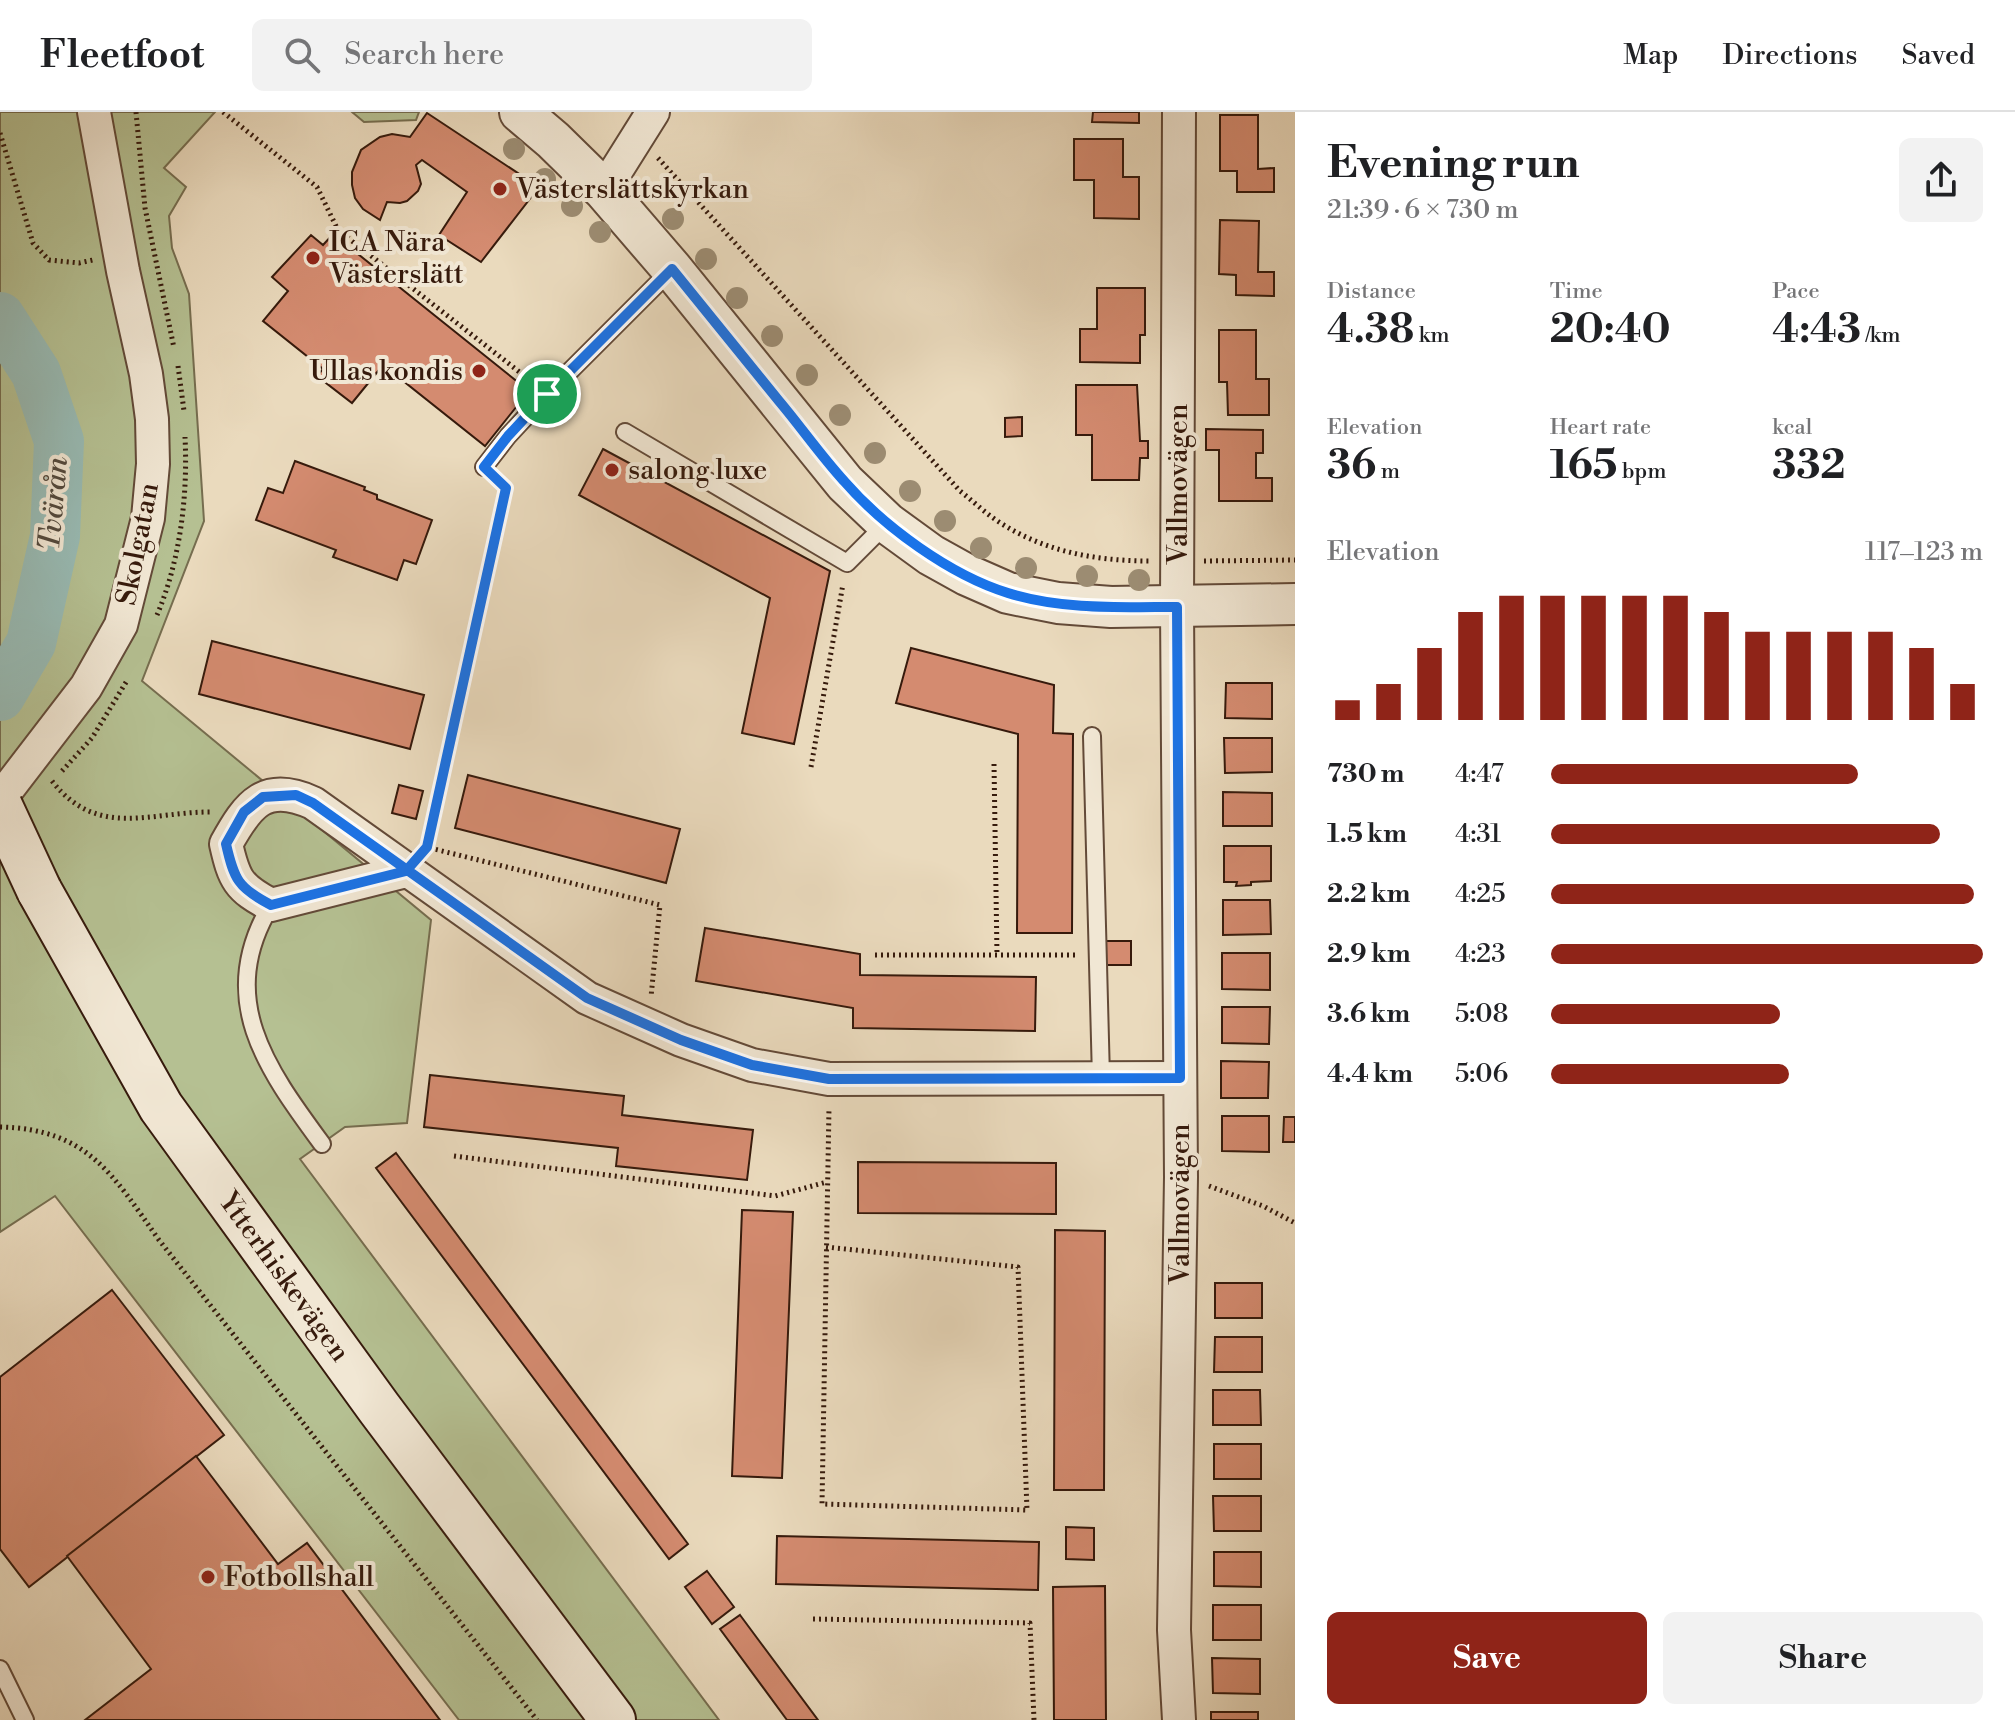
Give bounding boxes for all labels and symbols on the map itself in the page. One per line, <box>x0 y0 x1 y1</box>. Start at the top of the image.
place label: Västerslättskyrkan <box>515 172 749 207</box>
marker: Västerslättskyrkan <box>491 180 509 198</box>
place label: ICA Nära Västerslätt <box>328 225 464 292</box>
marker: ICA Nära Västerslätt <box>304 249 322 267</box>
place label: Ullas kondis <box>309 354 463 389</box>
pin <box>513 360 581 428</box>
marker: Ullas kondis <box>470 362 488 380</box>
street label: Vallmovägen <box>1161 403 1196 566</box>
place label: salong luxe <box>628 453 767 488</box>
water label: Tvärån <box>31 455 77 553</box>
marker: salong luxe <box>603 461 621 479</box>
street label: Skolgatan <box>109 479 167 608</box>
street label: Vallmovägen <box>1163 1123 1198 1286</box>
street label: Ytterhiskevägen <box>209 1184 358 1369</box>
place label: Fotbollshall <box>224 1560 374 1595</box>
marker: Fotbollshall <box>199 1568 217 1586</box>

